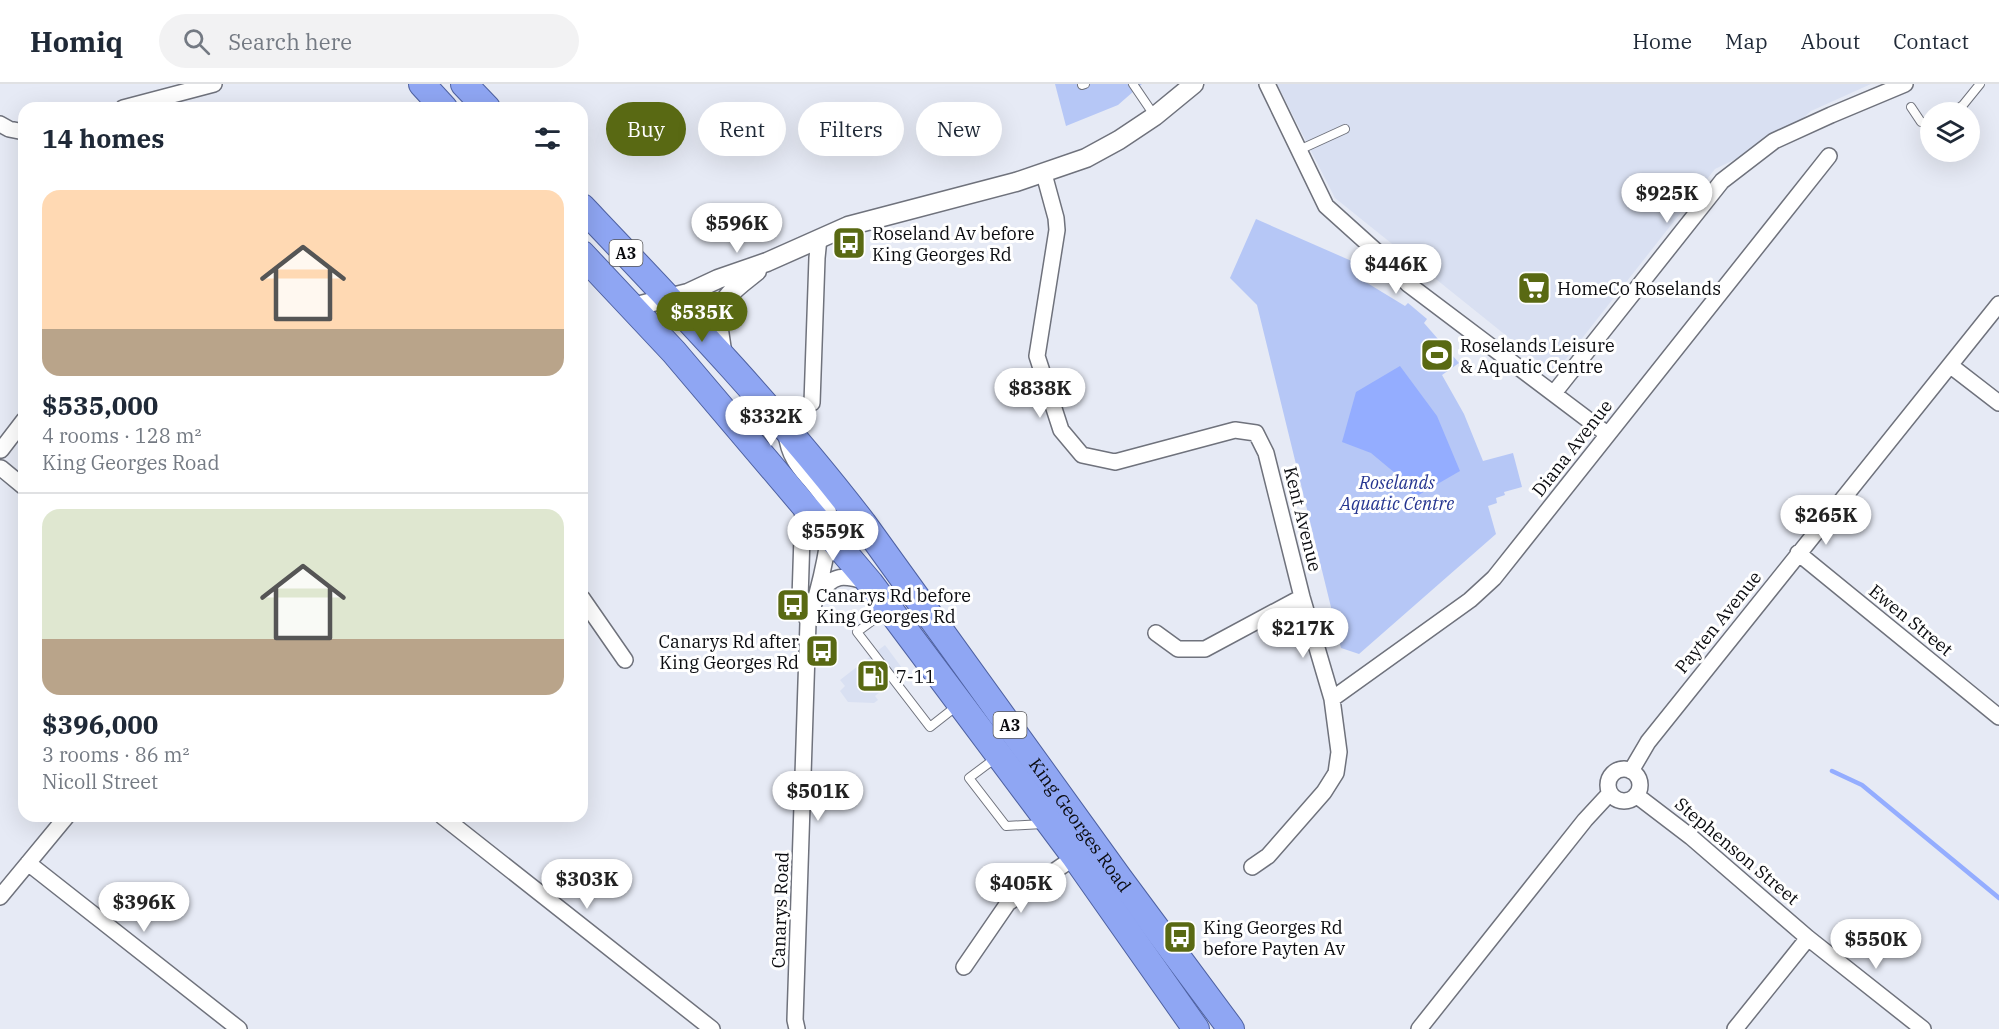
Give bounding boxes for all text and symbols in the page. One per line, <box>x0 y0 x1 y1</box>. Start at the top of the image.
search box <box>159 14 579 68</box>
text: Homiq <box>30 23 123 60</box>
icon: search <box>180 25 213 58</box>
text: Search here <box>228 27 352 56</box>
text: Home <box>1632 27 1692 55</box>
text: Map <box>1725 27 1768 55</box>
text: About <box>1801 27 1860 55</box>
text: Contact <box>1893 27 1969 55</box>
chip: Buy <box>606 102 686 156</box>
chip: Rent <box>698 102 786 156</box>
chip: Filters <box>798 102 904 156</box>
chip: New <box>916 102 1002 156</box>
map controls <box>1920 102 1980 162</box>
button: layers <box>1920 102 1980 162</box>
text: 14 homes <box>42 121 164 155</box>
icon: filters <box>531 122 564 155</box>
pin: $925K <box>1625 173 1709 224</box>
text: $925K <box>1635 179 1699 206</box>
pin: $596K <box>695 203 779 254</box>
text: $596K <box>705 209 769 236</box>
place label: Roseland Av before King Georges Rd <box>872 222 1034 266</box>
bus stop icon: Roseland Av before King Georges Rd <box>831 225 867 261</box>
icon: home <box>249 229 357 337</box>
road number: A3 <box>610 240 642 266</box>
pin: $446K <box>1354 244 1438 295</box>
text: $446K <box>1364 250 1428 277</box>
supermarket icon: HomeCo Roselands <box>1516 270 1552 306</box>
place label: HomeCo Roselands <box>1557 277 1721 300</box>
pin: $535K <box>660 292 744 343</box>
text: $535K <box>670 298 734 325</box>
place label: Roselands Leisure & Aquatic Centre <box>1460 334 1615 378</box>
sports icon: Roselands Leisure & Aquatic Centre <box>1419 337 1455 373</box>
pin: $838K <box>998 368 1082 419</box>
text: $838K <box>1008 374 1072 401</box>
text: $535,000 <box>42 388 158 422</box>
street label: Diana Avenue <box>1527 395 1617 501</box>
pin: $332K <box>729 396 813 447</box>
text: $332K <box>739 402 803 429</box>
text: 4 rooms · 128 m² <box>42 422 201 449</box>
text: King Georges Road <box>42 449 220 476</box>
street label: Kent Avenue <box>1279 464 1327 574</box>
park label: Roselands Aquatic Centre <box>1339 471 1454 515</box>
pin: $265K <box>1784 495 1868 546</box>
text: $265K <box>1794 501 1858 528</box>
pin: $559K <box>791 511 875 562</box>
text: $559K <box>801 517 865 544</box>
icon: home <box>249 548 357 656</box>
street label: Payten Avenue <box>1670 566 1766 678</box>
street label: Ewen Street <box>1864 579 1958 661</box>
place label: Canarys Rd before King Georges Rd <box>816 584 971 628</box>
bus stop icon: Canarys Rd before King Georges Rd <box>775 587 811 623</box>
pin: $217K <box>1261 608 1345 659</box>
text: $217K <box>1271 614 1335 641</box>
place label: Canarys Rd after King Georges Rd <box>659 630 799 674</box>
bus stop icon: Canarys Rd after King Georges Rd <box>804 633 840 669</box>
fuel station icon: 7-11 <box>855 658 891 694</box>
place label: 7-11 <box>896 665 935 688</box>
text: $396,000 <box>42 707 158 741</box>
road number: A3 <box>994 712 1026 738</box>
text: 3 rooms · 86 m² <box>42 741 189 768</box>
street label: King Georges Road <box>1024 753 1137 896</box>
text: Nicoll Street <box>42 768 158 795</box>
pin: $501K <box>776 771 860 822</box>
text: $501K <box>786 777 850 804</box>
street label: Stephenson Street <box>1670 792 1804 910</box>
street label: Canarys Road <box>766 851 794 969</box>
pin: $303K <box>545 859 629 910</box>
pin: $405K <box>979 863 1063 914</box>
text: $303K <box>555 865 619 892</box>
text: $405K <box>989 869 1053 896</box>
pin: $396K <box>102 882 186 933</box>
text: $396K <box>112 888 176 915</box>
place label: King Georges Rd before Payten Av <box>1203 916 1345 960</box>
bus stop icon: King Georges Rd before Payten Av <box>1162 919 1198 955</box>
pin: $550K <box>1834 919 1918 970</box>
text: $550K <box>1844 925 1908 952</box>

